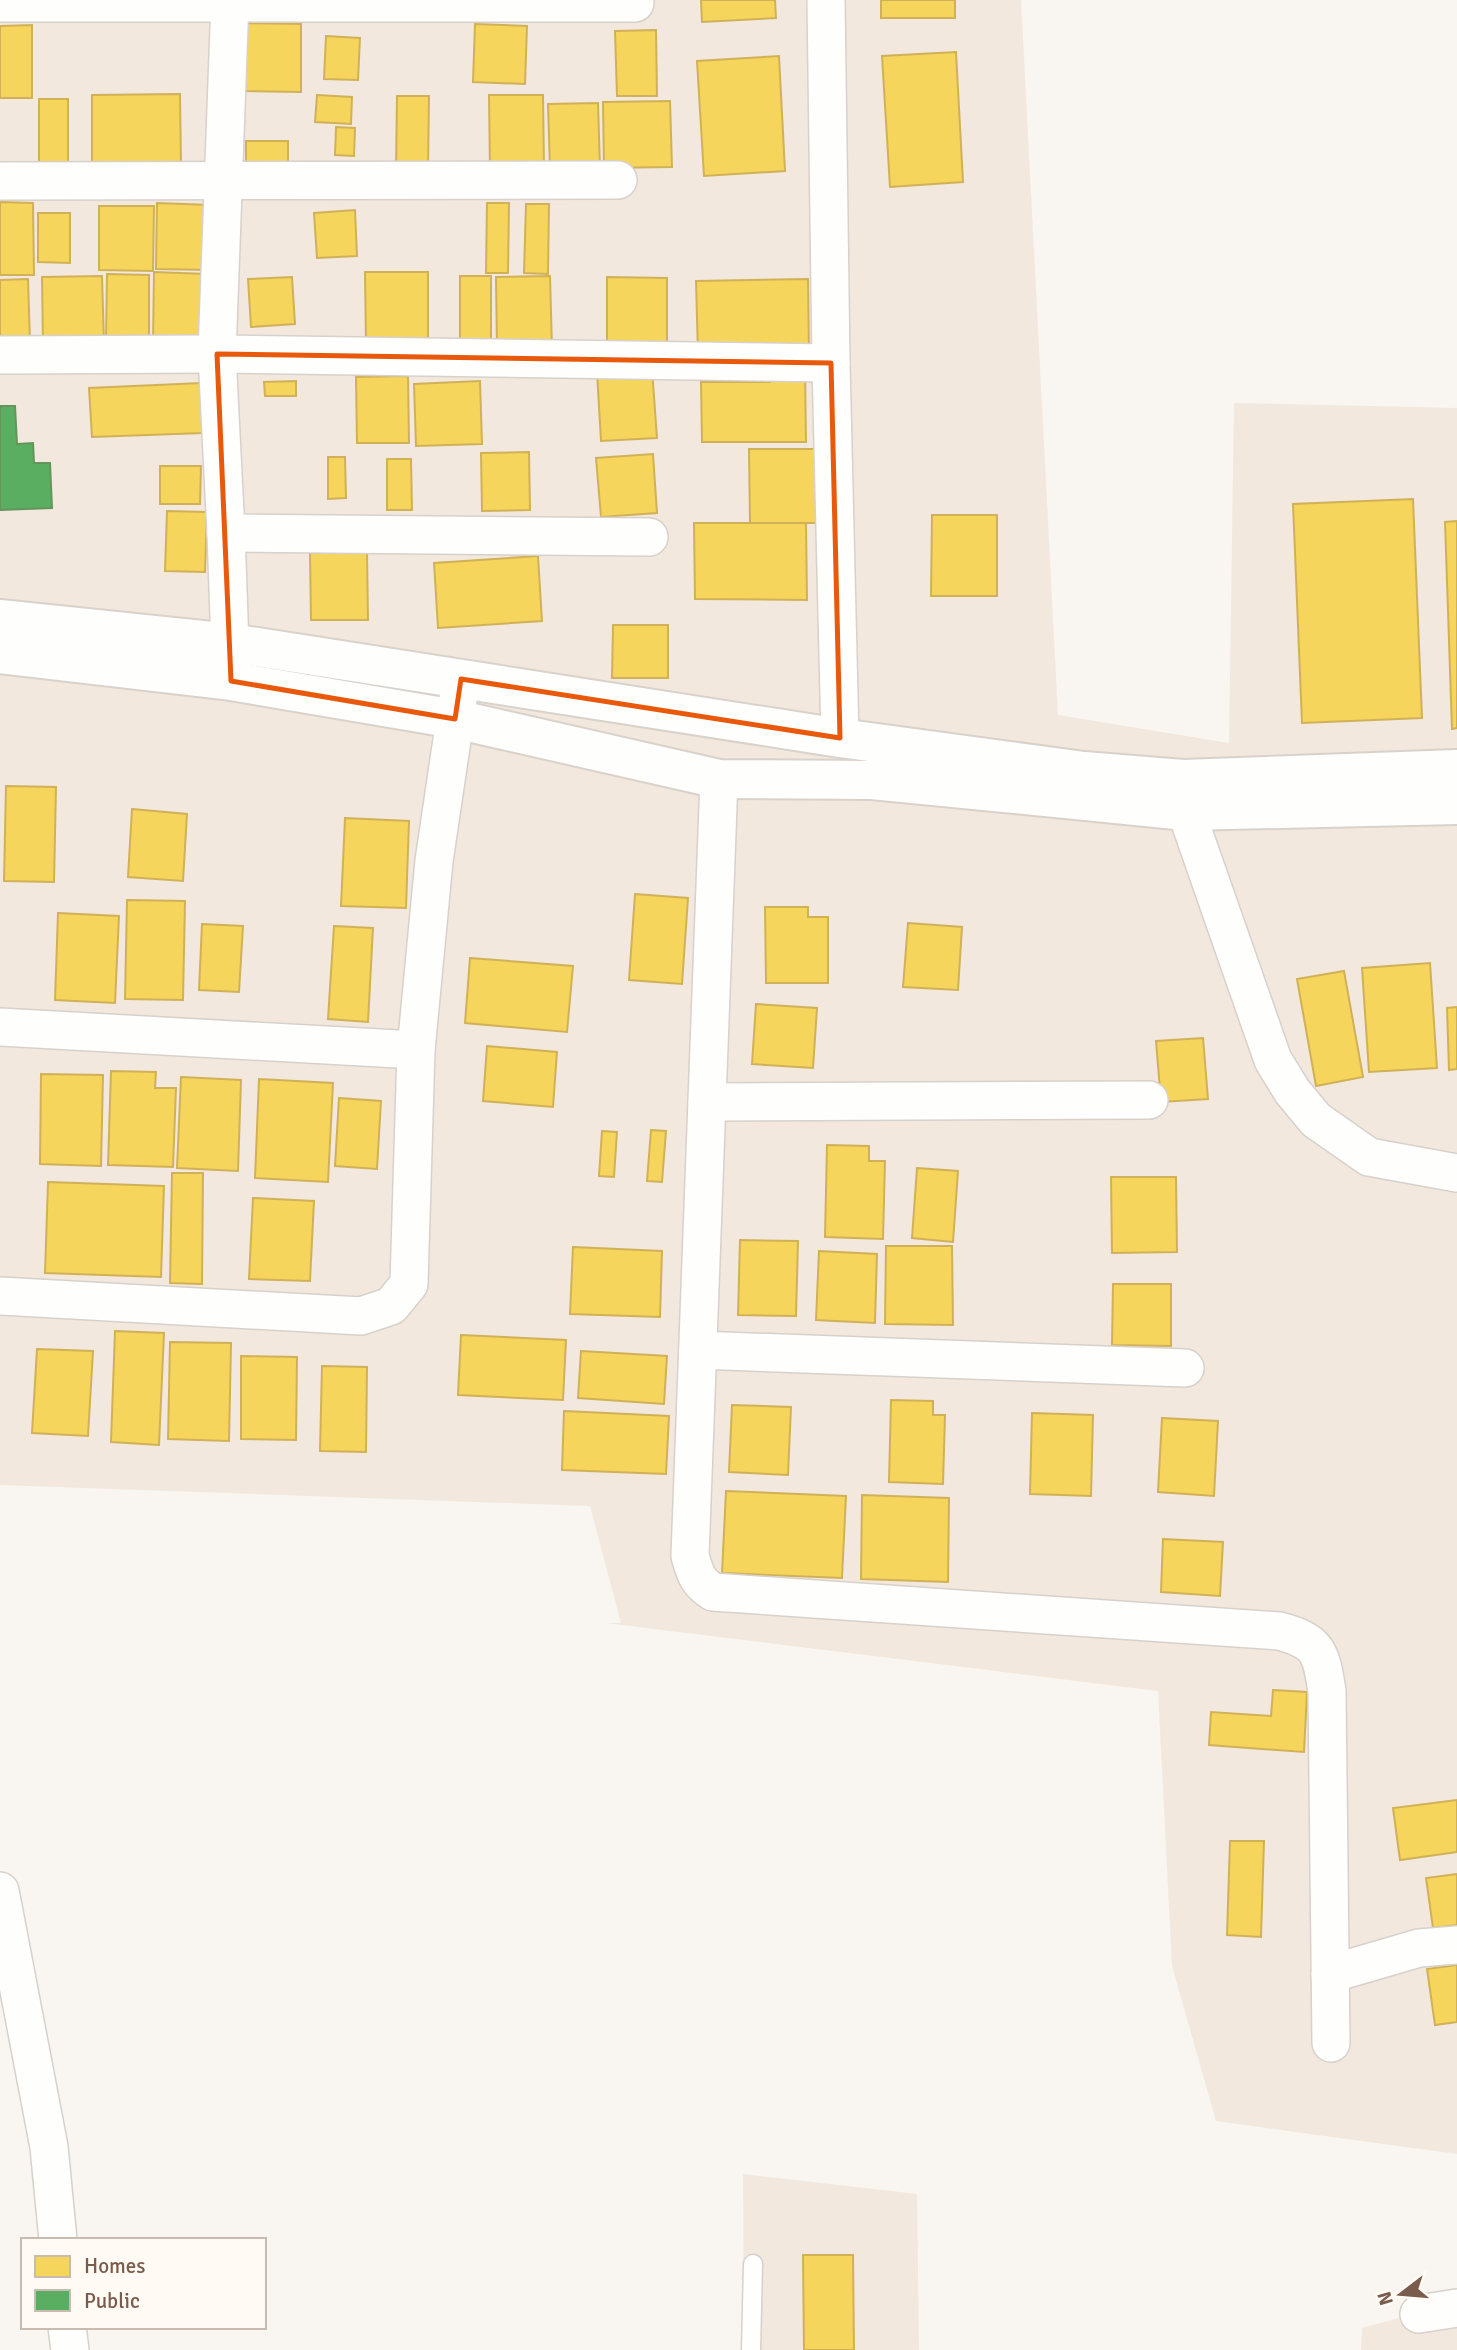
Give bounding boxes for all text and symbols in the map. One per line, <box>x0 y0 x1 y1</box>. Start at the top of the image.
legend <box>21 2238 266 2329</box>
text: Homes <box>84 2253 146 2279</box>
north arrow <box>1366 2259 1436 2329</box>
text: Public <box>84 2288 140 2314</box>
text: N <box>1372 2289 1399 2308</box>

